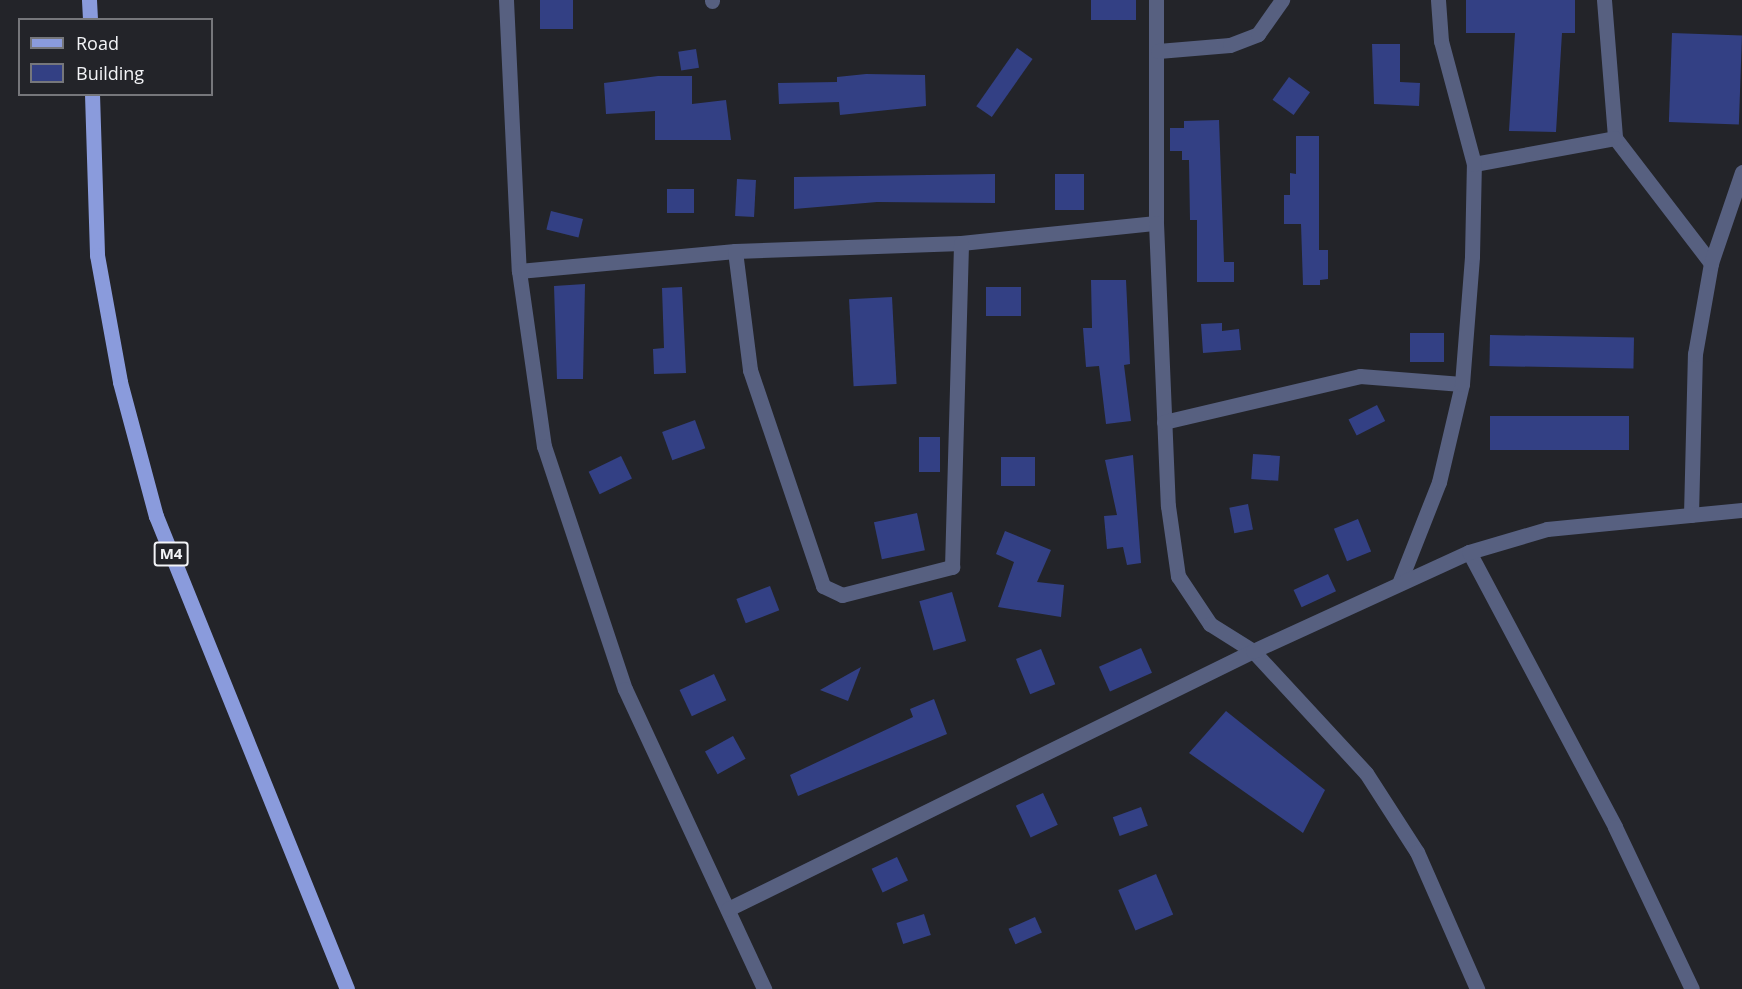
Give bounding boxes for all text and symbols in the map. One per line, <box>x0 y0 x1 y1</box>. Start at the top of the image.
legend <box>18 18 213 96</box>
text: Road <box>76 31 119 55</box>
text: Building <box>76 61 144 85</box>
road number: M4 <box>153 542 189 566</box>

